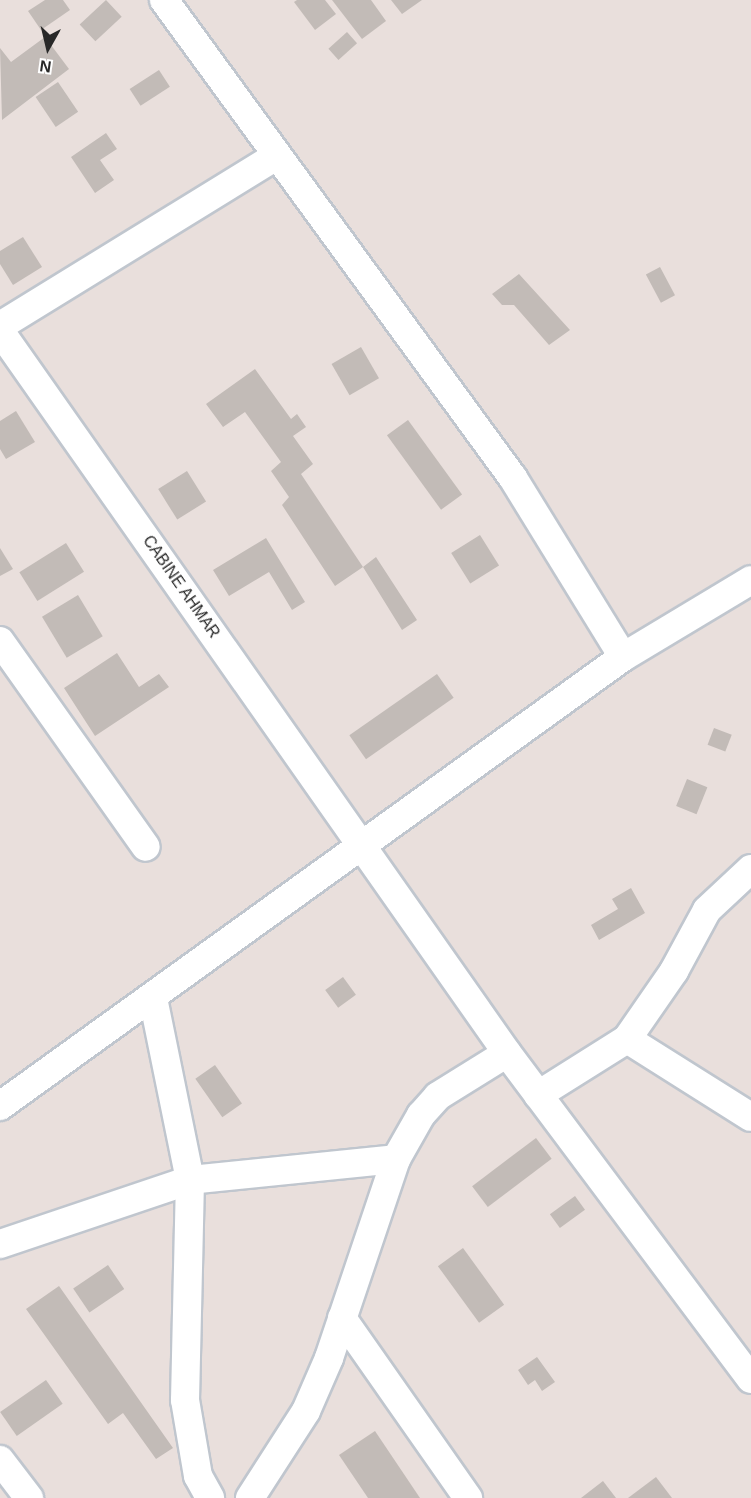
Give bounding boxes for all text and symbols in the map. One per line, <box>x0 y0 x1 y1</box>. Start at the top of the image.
north arrow <box>18 18 78 78</box>
text: N <box>39 57 52 76</box>
street label: CABINE AHMAR <box>138 532 224 642</box>

